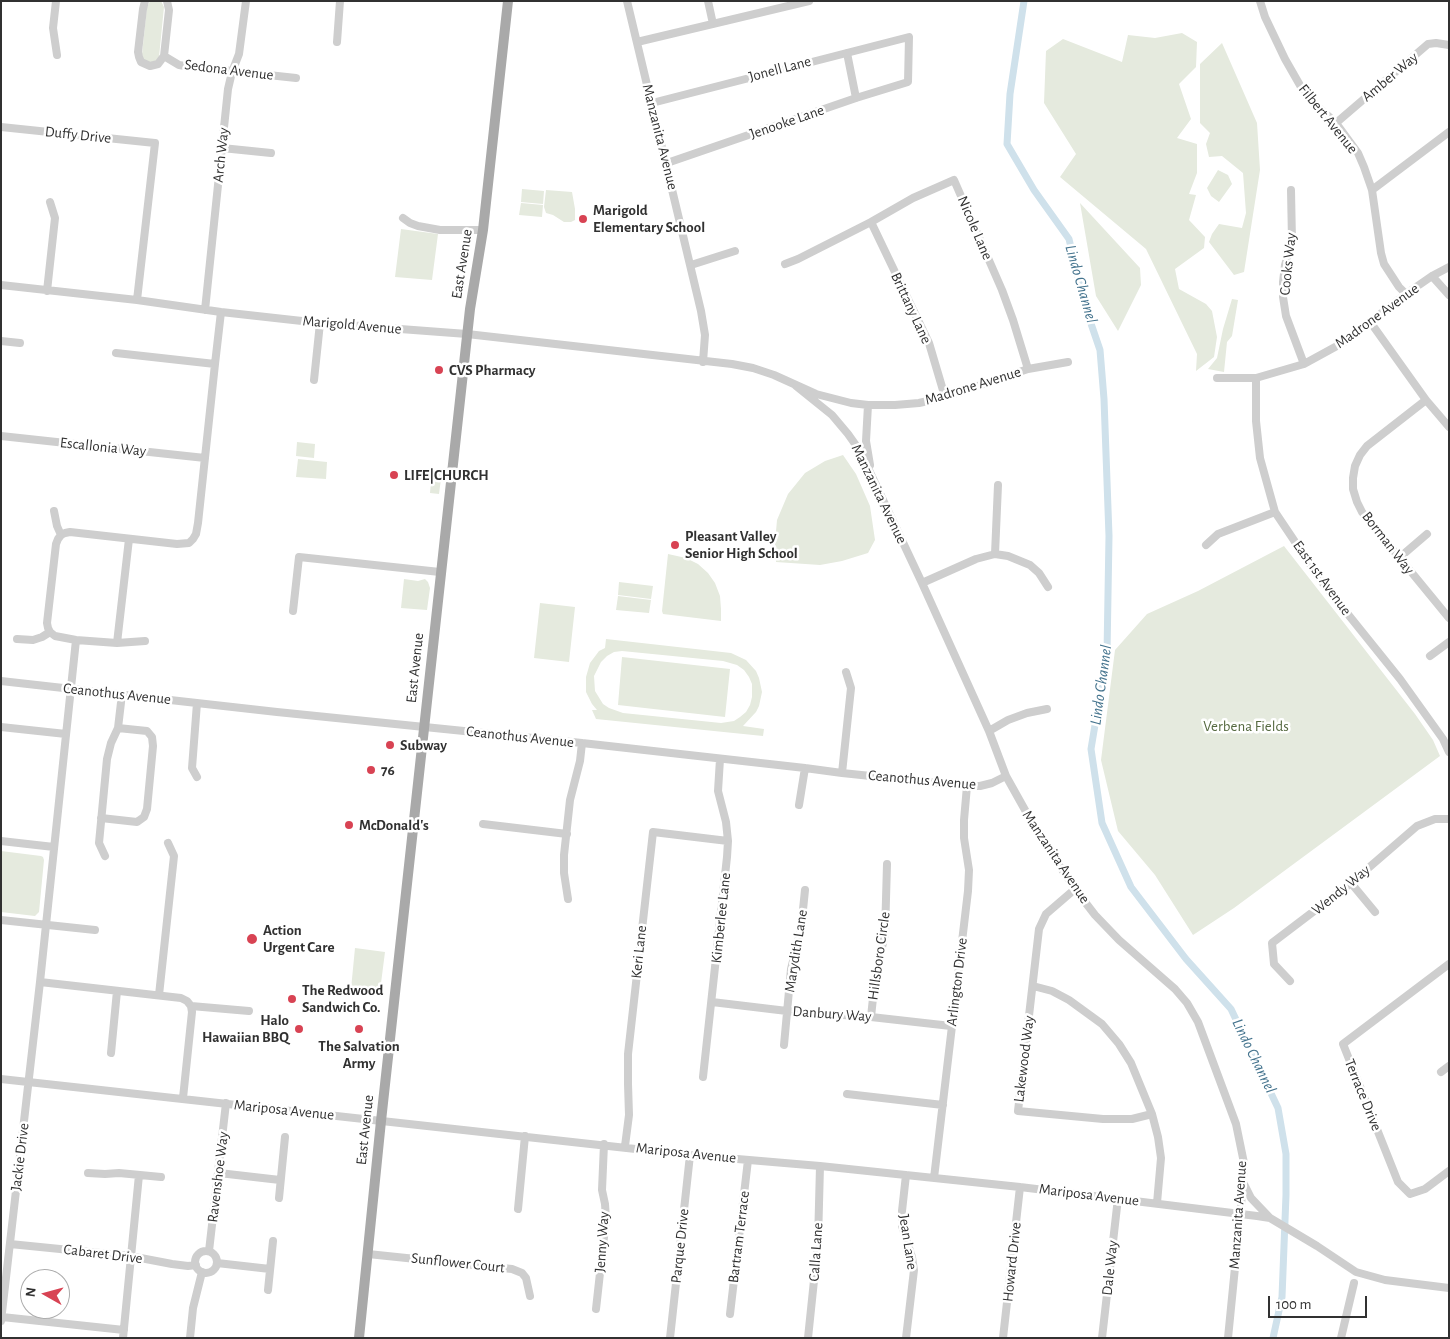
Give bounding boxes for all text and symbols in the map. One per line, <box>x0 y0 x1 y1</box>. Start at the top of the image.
street label: Amber Way <box>1358 48 1422 106</box>
street label: Jonell Lane <box>747 52 813 86</box>
street label: Sedona Avenue <box>183 56 275 84</box>
street label: Filbert Avenue <box>1294 81 1362 157</box>
street label: Manzanita Avenue <box>638 82 682 192</box>
street label: Jenooke Lane <box>747 101 827 143</box>
street label: Duffy Drive <box>44 123 112 147</box>
street label: Arch Way <box>209 127 233 183</box>
street label: Nicole Lane <box>953 193 997 263</box>
place label: Marigold Elementary School <box>593 201 705 236</box>
marker: Marigold Elementary School <box>577 213 589 225</box>
street label: East Avenue <box>448 228 476 300</box>
street label: Cooks Way <box>1276 232 1300 296</box>
water label: Lindo Channel <box>1061 243 1101 325</box>
street label: Brittany Lane <box>887 269 935 347</box>
street label: Madrone Avenue <box>1332 280 1422 352</box>
street label: Marigold Avenue <box>302 312 402 338</box>
place label: CVS Pharmacy <box>449 361 536 379</box>
street label: Madrone Avenue <box>923 363 1023 409</box>
marker: CVS Pharmacy <box>433 364 445 376</box>
street label: Escallonia Way <box>59 434 147 460</box>
street label: Manzanita Avenue <box>847 441 911 547</box>
place label: LIFE|CHURCH <box>404 466 489 484</box>
marker: LIFE|CHURCH <box>388 469 400 481</box>
street label: Borman Way <box>1358 508 1418 578</box>
place label: Pleasant Valley Senior High School <box>685 527 798 562</box>
street label: East 1st Avenue <box>1289 537 1355 619</box>
marker: Pleasant Valley Senior High School <box>669 539 681 551</box>
street label: East Avenue <box>402 632 428 704</box>
water label: Lindo Channel <box>1086 644 1116 726</box>
street label: Ceanothus Avenue <box>62 679 172 709</box>
park label: Verbena Fields <box>1203 717 1289 735</box>
street label: Ceanothus Avenue <box>465 722 575 752</box>
place label: Subway <box>400 736 447 754</box>
marker: Subway <box>384 739 396 751</box>
place label: 76 <box>381 761 395 779</box>
marker: 76 <box>365 764 377 776</box>
street label: Ceanothus Avenue <box>867 766 977 794</box>
street label: Manzanita Avenue <box>1018 807 1094 907</box>
place label: McDonald's <box>359 816 429 834</box>
marker: McDonald's <box>343 819 355 831</box>
street label: Wendy Way <box>1308 861 1374 919</box>
street label: Kimberlee Lane <box>707 872 735 964</box>
street label: Marydith Lane <box>781 908 811 994</box>
street label: Hillsboro Circle <box>864 911 894 1001</box>
place label: Action Urgent Care <box>263 921 334 956</box>
street label: Keri Lane <box>627 925 651 979</box>
marker: Action Urgent Care <box>245 932 259 946</box>
street label: Arlington Drive <box>943 937 971 1027</box>
place label: The Redwood Sandwich Co. <box>302 981 383 1016</box>
marker: The Redwood Sandwich Co. <box>286 993 298 1005</box>
street label: Danbury Way <box>792 1002 872 1026</box>
place label: Halo Hawaiian BBQ <box>202 1011 289 1046</box>
street label: Lakewood Way <box>1010 1015 1038 1103</box>
water label: Lindo Channel <box>1228 1015 1280 1097</box>
marker: Halo Hawaiian BBQ <box>293 1023 305 1035</box>
marker: The Salvation Army <box>353 1023 365 1035</box>
place label: The Salvation Army <box>318 1037 400 1072</box>
street label: Terrace Drive <box>1340 1056 1386 1134</box>
street label: East Avenue <box>352 1094 378 1166</box>
street label: Mariposa Avenue <box>233 1096 335 1124</box>
street label: Jackie Drive <box>7 1122 33 1192</box>
street label: Ravenshoe Way <box>203 1131 233 1223</box>
street label: Mariposa Avenue <box>635 1139 737 1167</box>
street label: Manzanita Avenue <box>1225 1160 1251 1270</box>
street label: Mariposa Avenue <box>1038 1180 1140 1210</box>
street label: Bartram Terrace <box>724 1190 754 1284</box>
street label: Parque Drive <box>667 1208 693 1284</box>
street label: Jenny Way <box>591 1211 613 1273</box>
street label: Jean Lane <box>895 1213 921 1271</box>
street label: Howard Drive <box>999 1221 1025 1303</box>
street label: Calla Lane <box>805 1222 827 1282</box>
street label: Dale Way <box>1098 1239 1122 1297</box>
street label: Cabaret Drive <box>62 1240 144 1268</box>
street label: Sunflower Court <box>410 1249 506 1277</box>
north arrow <box>20 1269 70 1319</box>
scale bar <box>1270 1286 1369 1318</box>
text: N <box>24 1287 39 1298</box>
text: 100 m <box>1276 1297 1311 1312</box>

